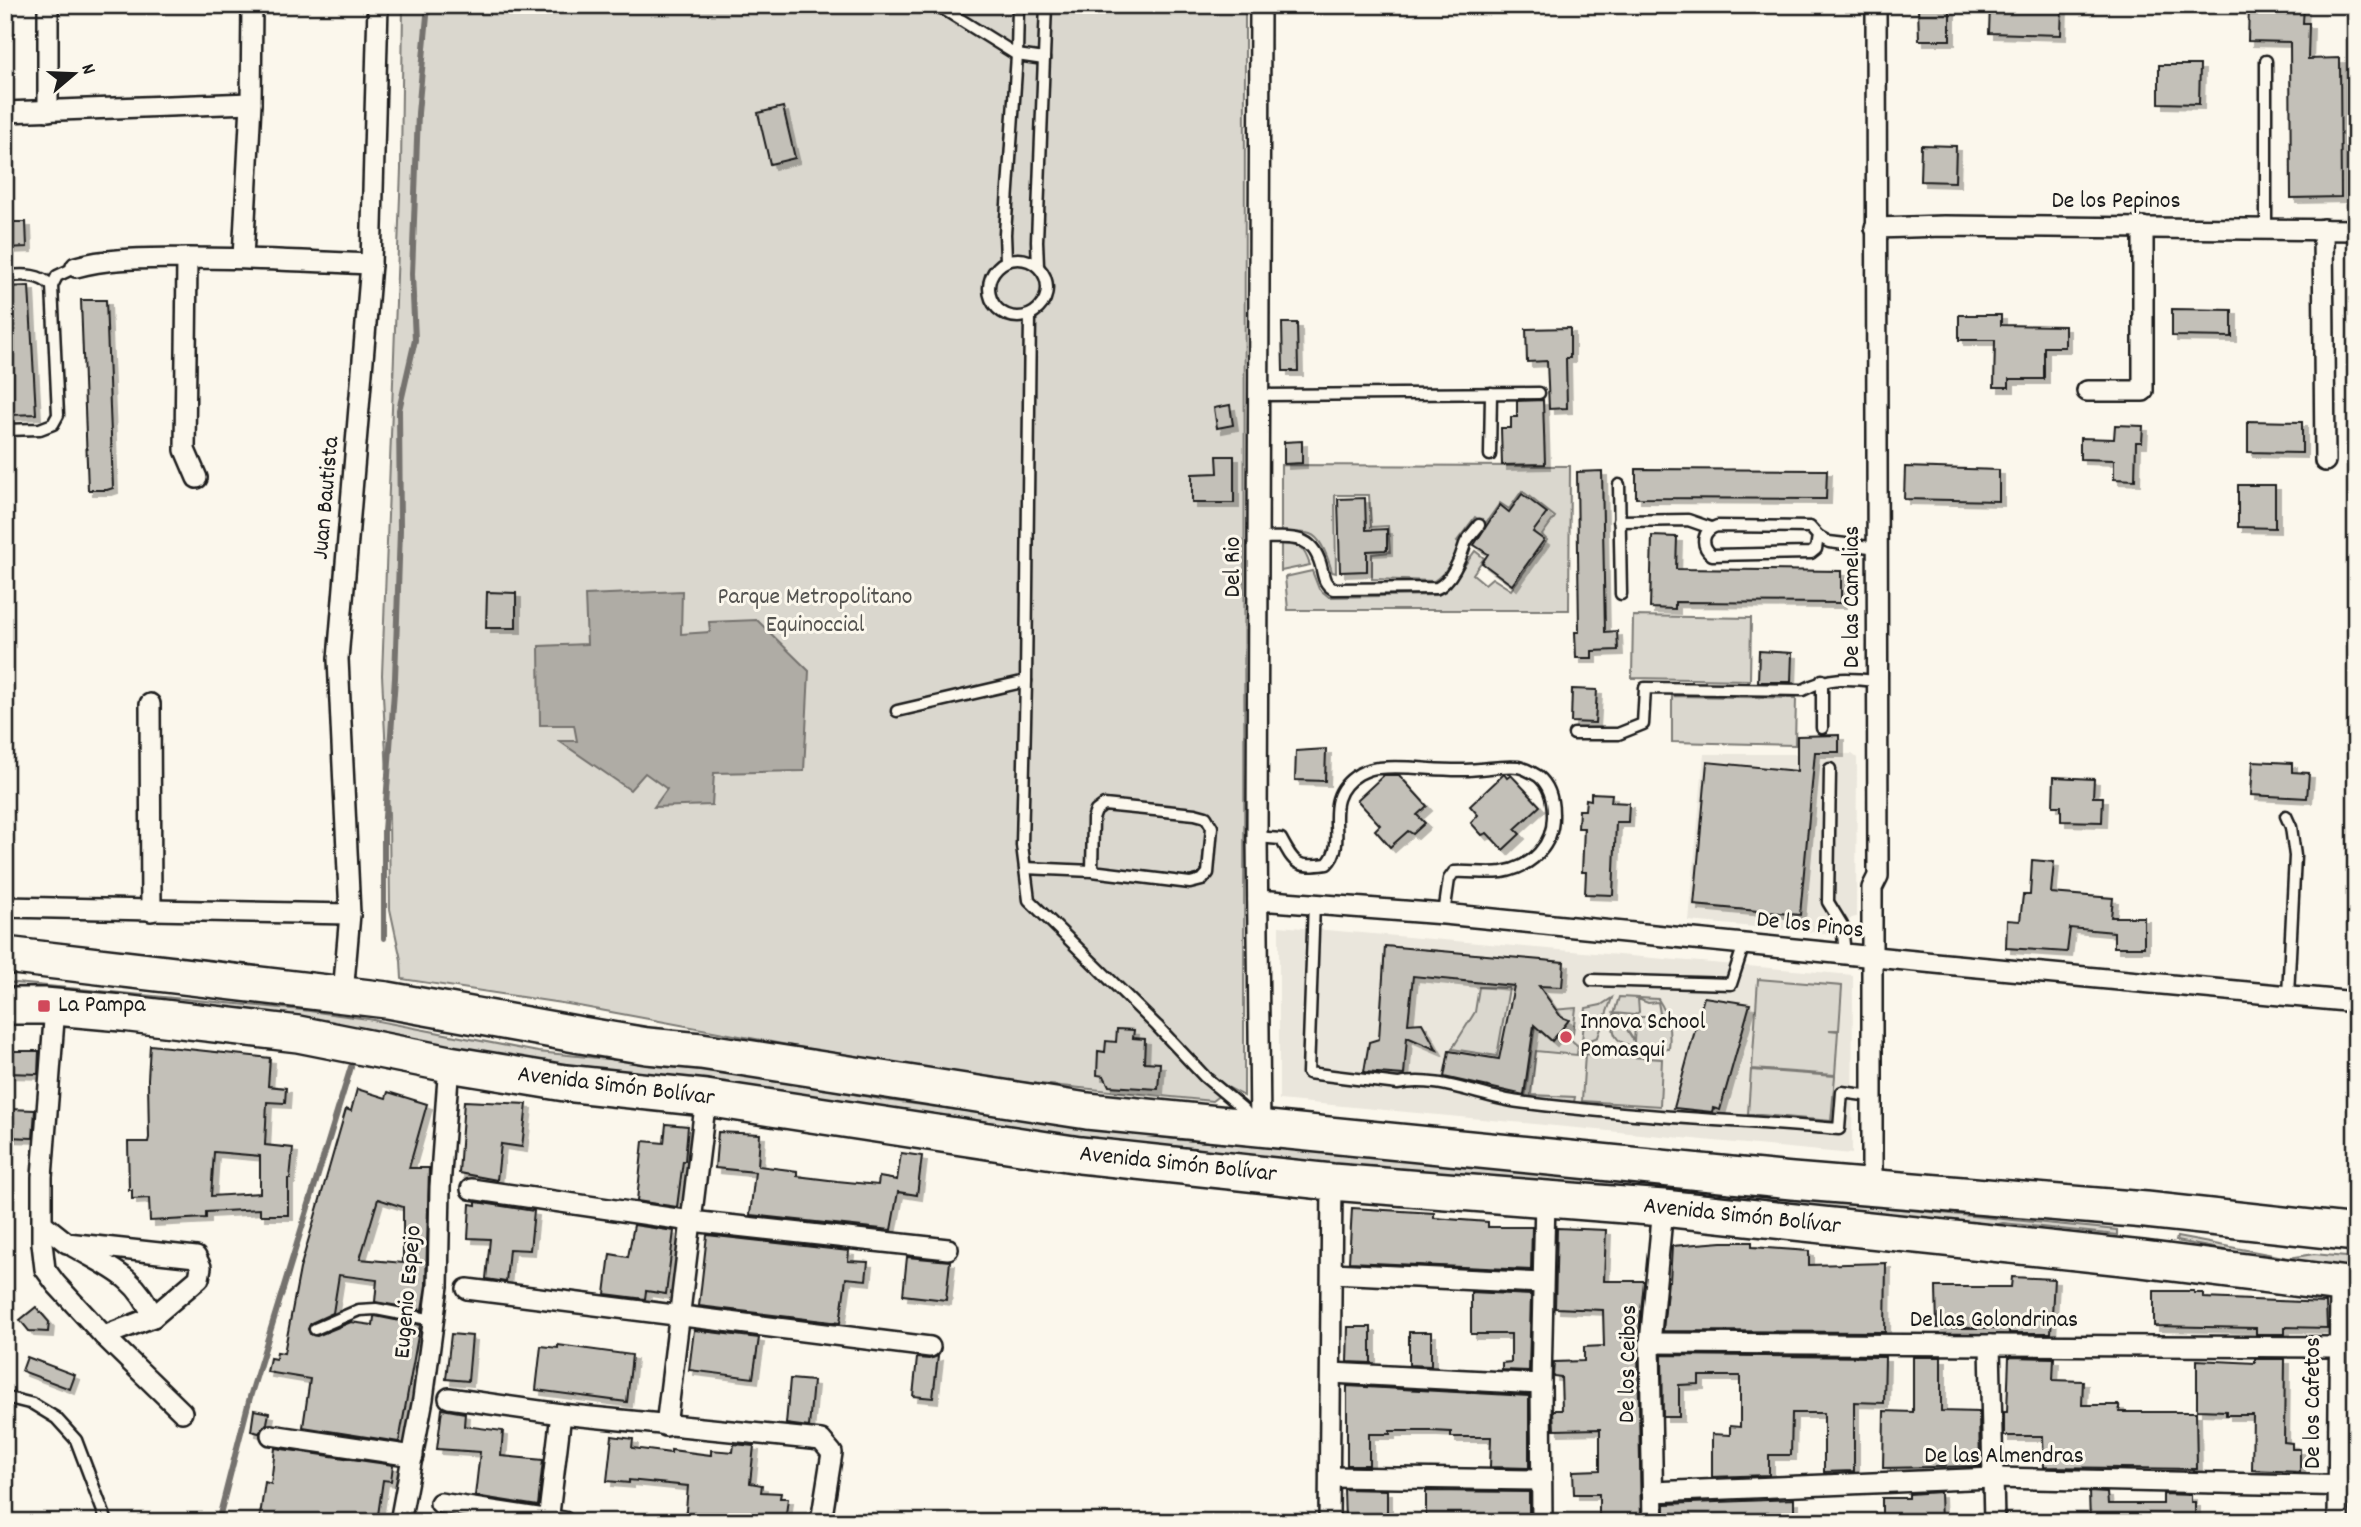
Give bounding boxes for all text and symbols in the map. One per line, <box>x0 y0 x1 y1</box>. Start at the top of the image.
north arrow <box>38 38 108 108</box>
text: N <box>72 61 101 78</box>
street label: De los Pepinos <box>2051 185 2181 219</box>
street label: Juan Bautista <box>305 434 349 561</box>
street label: De las Camelias <box>1836 526 1870 668</box>
street label: Del Rio <box>1217 537 1251 597</box>
park label: Parque Metropolitano Equinoccial <box>718 581 912 643</box>
street label: De los Pinos <box>1755 903 1865 949</box>
place label: La Pampa <box>58 989 146 1023</box>
marker: La Pampa <box>36 998 52 1014</box>
place label: Innova School Pomasqui <box>1580 1006 1706 1068</box>
marker: Innova School Pomasqui <box>1558 1029 1574 1045</box>
street label: Avenida Simón Bolívar <box>516 1058 717 1116</box>
street label: Avenida Simón Bolívar <box>1078 1138 1278 1192</box>
street label: Avenida Simón Bolívar <box>1642 1190 1842 1244</box>
street label: Eugenio Espejo <box>386 1224 432 1360</box>
street label: De las Golondrinas <box>1910 1304 2078 1338</box>
street label: De los Ceibos <box>1611 1305 1647 1423</box>
street label: De los Cafetos <box>2297 1337 2331 1469</box>
street label: De las Almendras <box>1924 1440 2084 1474</box>

